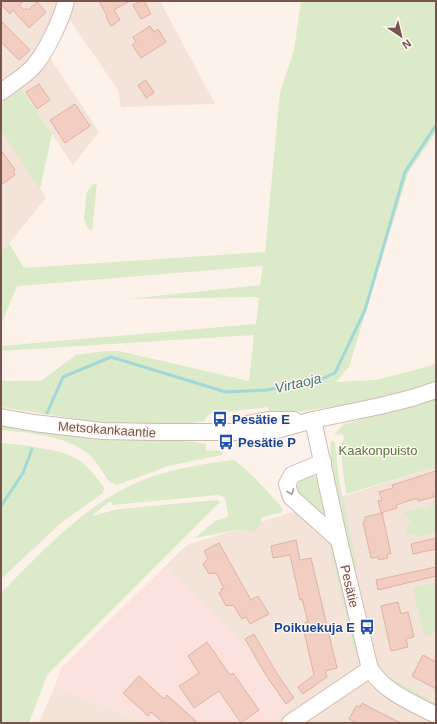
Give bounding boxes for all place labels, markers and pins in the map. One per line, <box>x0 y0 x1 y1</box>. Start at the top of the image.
bus stop icon: Pesätie E <box>211 410 229 428</box>
place label: Pesätie E <box>232 412 290 427</box>
bus stop icon: Pesätie P <box>217 433 235 451</box>
place label: Pesätie P <box>238 435 296 450</box>
bus stop icon: Poikuekuja E <box>358 618 376 636</box>
place label: Poikuekuja E <box>274 620 355 635</box>

